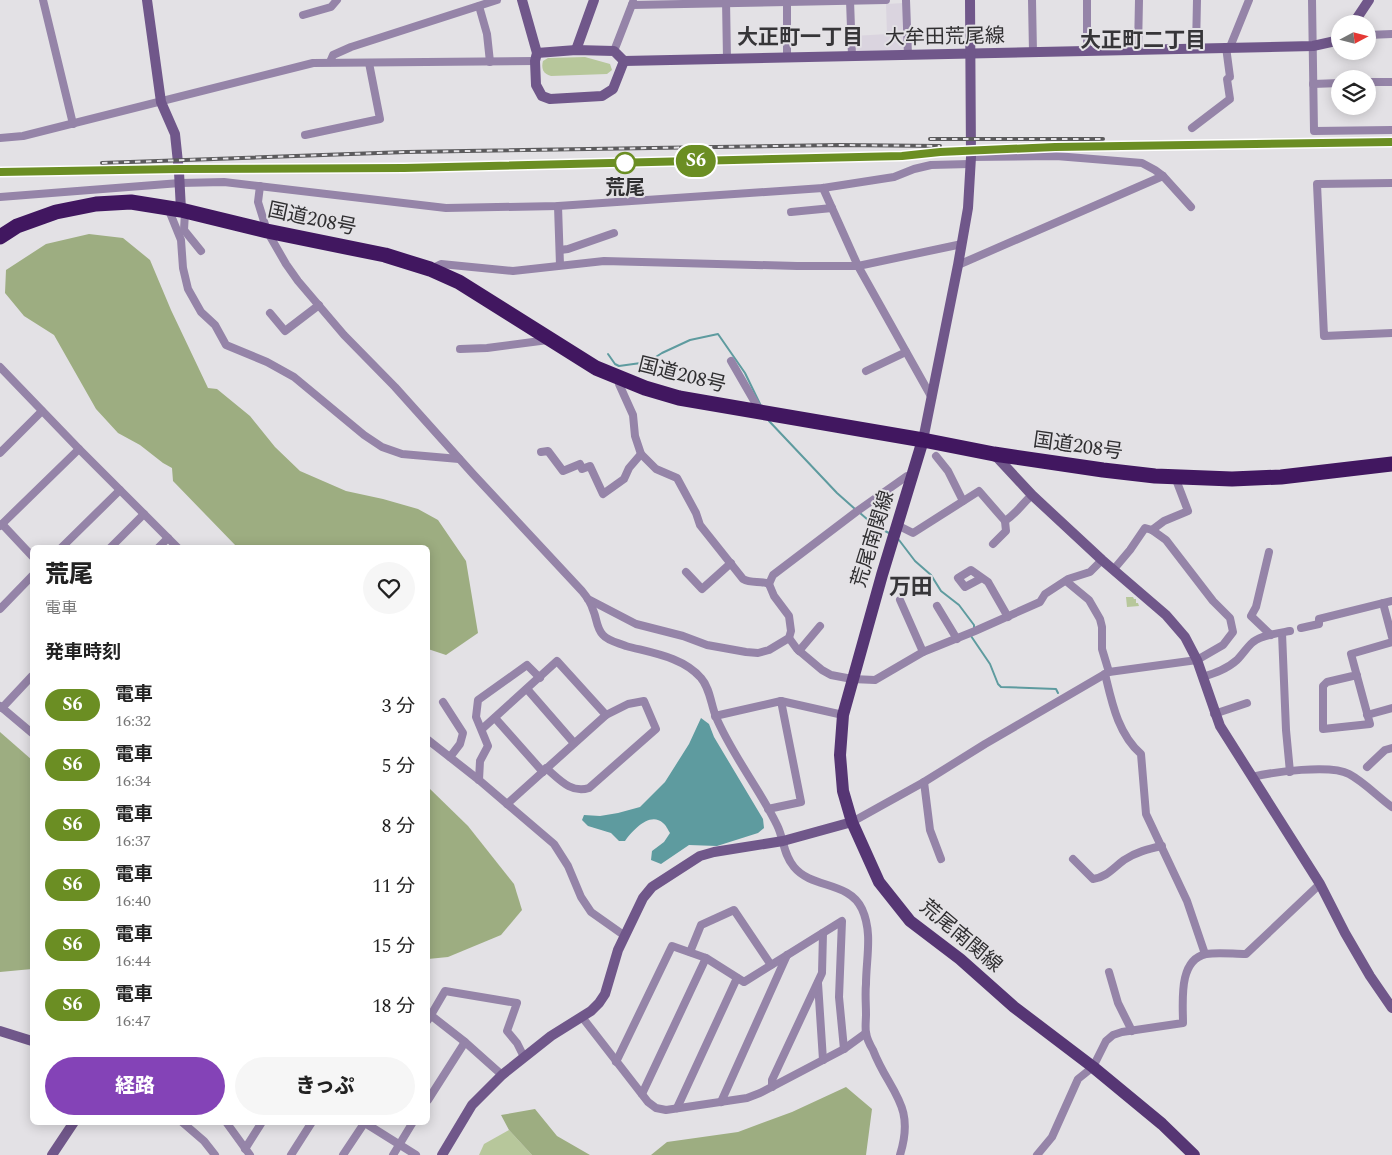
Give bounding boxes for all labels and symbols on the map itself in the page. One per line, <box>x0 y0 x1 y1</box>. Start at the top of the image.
north arrow <box>1331 15 1376 60</box>
street label: 大牟田荒尾線 <box>885 21 1005 53</box>
district label: 大正町一丁目 <box>737 22 863 54</box>
district label: 大正町二丁目 <box>1080 25 1206 57</box>
line badge: S6 <box>674 145 718 177</box>
marker: 荒尾 <box>614 152 636 174</box>
place label: 荒尾 <box>605 173 645 203</box>
street label: 国道208号 <box>265 195 359 243</box>
street label: 国道208号 <box>635 350 729 400</box>
street label: 国道208号 <box>1031 425 1125 467</box>
street label: 荒尾南関線 <box>844 487 902 591</box>
district label: 万田 <box>889 571 933 604</box>
street label: 荒尾南関線 <box>913 892 1009 980</box>

